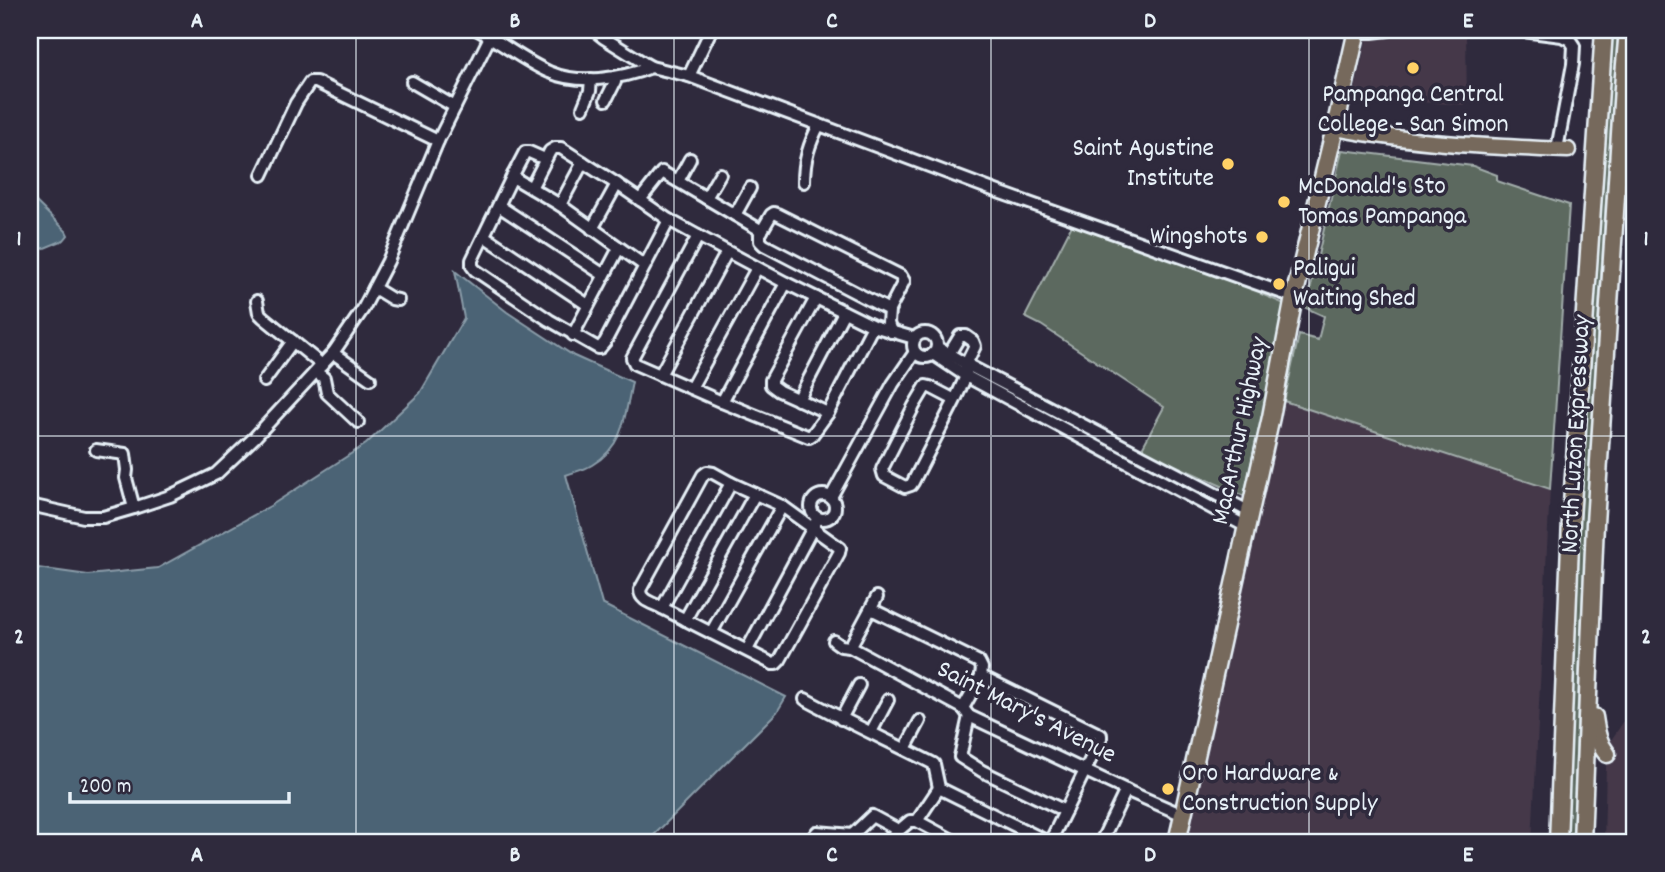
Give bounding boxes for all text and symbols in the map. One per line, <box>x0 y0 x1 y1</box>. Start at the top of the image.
text: A <box>191 6 203 39</box>
text: B <box>510 6 521 39</box>
text: C <box>826 6 838 39</box>
text: D <box>1144 6 1156 39</box>
text: E <box>1463 6 1474 39</box>
marker: Pampanga Central College - San Simon <box>1405 60 1421 76</box>
place label: Pampanga Central College - San Simon <box>1317 77 1509 144</box>
place label: Saint Agustine Institute <box>1072 131 1214 198</box>
marker: Saint Agustine Institute <box>1220 156 1236 172</box>
place label: McDonald's Sto Tomas Pampanga <box>1298 169 1467 236</box>
marker: McDonald's Sto Tomas Pampanga <box>1276 194 1292 210</box>
place label: Wingshots <box>1150 219 1248 256</box>
text: 1 <box>16 224 22 257</box>
text: 1 <box>1643 224 1649 257</box>
marker: Wingshots <box>1254 229 1270 245</box>
place label: Paligui Waiting Shed <box>1293 251 1416 318</box>
marker: Paligui Waiting Shed <box>1271 276 1287 292</box>
street label: North Luzon Expressway <box>1552 313 1602 554</box>
street label: MacArthur Highway <box>1203 333 1279 528</box>
text: 2 <box>14 622 24 655</box>
text: 2 <box>1641 622 1651 655</box>
street label: Saint Mary's Avenue <box>930 652 1122 774</box>
place label: Oro Hardware & Construction Supply <box>1182 756 1378 823</box>
scale bar <box>70 760 289 804</box>
text: 200 m <box>80 773 131 803</box>
marker: Oro Hardware & Construction Supply <box>1160 781 1176 797</box>
text: A <box>191 840 203 872</box>
text: B <box>510 840 521 872</box>
text: C <box>826 840 838 872</box>
text: D <box>1144 840 1156 872</box>
text: E <box>1463 840 1474 872</box>

